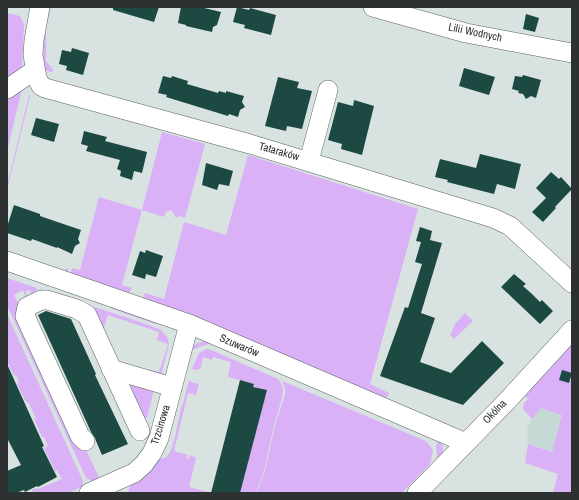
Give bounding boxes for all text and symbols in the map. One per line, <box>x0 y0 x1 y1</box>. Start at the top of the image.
street label: Lilii Wodnych <box>447 21 503 45</box>
street label: Tataraków <box>257 140 301 164</box>
street label: Szuwarów <box>217 332 261 360</box>
street label: Okólna <box>480 397 510 427</box>
street label: Trzcinowa <box>149 403 173 447</box>

